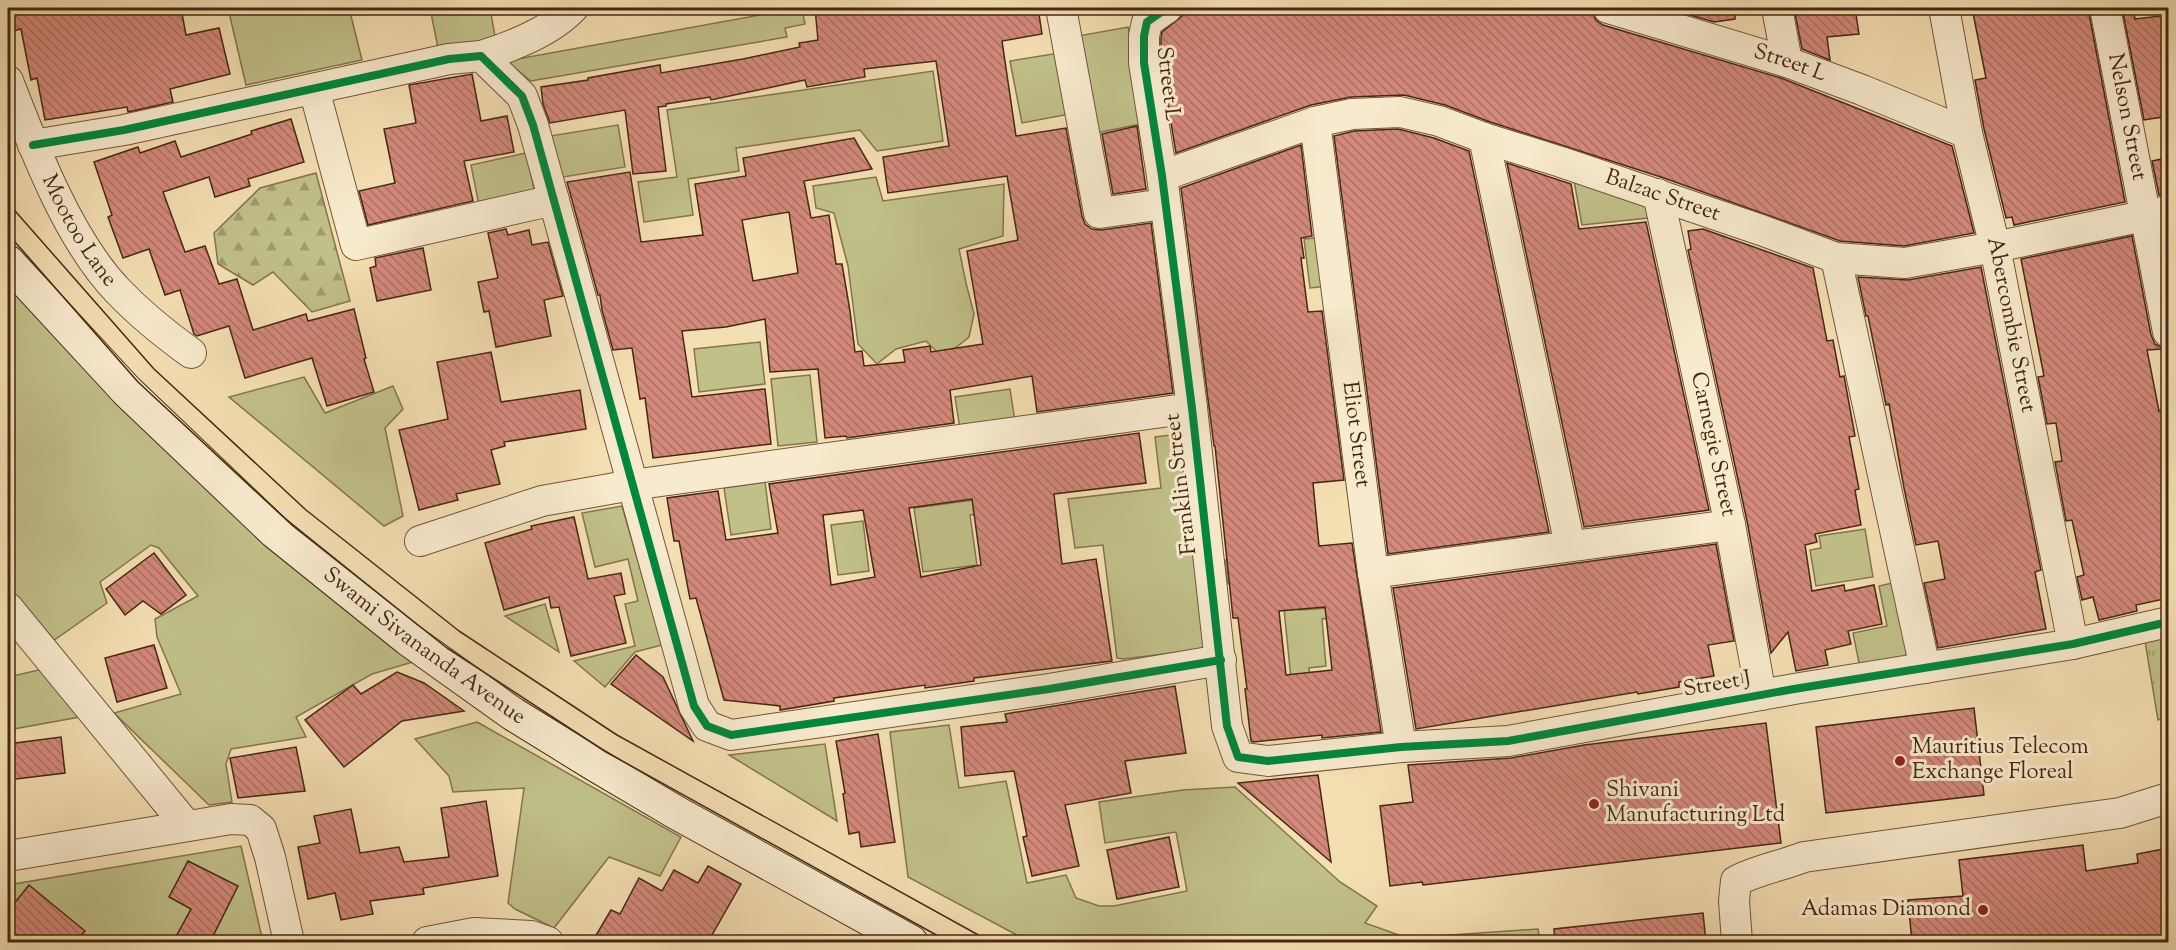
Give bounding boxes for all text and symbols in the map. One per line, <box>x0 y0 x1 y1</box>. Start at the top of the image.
street label: Street L <box>1749 37 1830 91</box>
street label: Street L <box>1147 45 1187 123</box>
street label: Nelson Street <box>2098 51 2154 184</box>
street label: Balzac Street <box>1600 162 1725 231</box>
street label: Mootoo Lane <box>32 169 124 295</box>
street label: Abercombie Street <box>1977 234 2043 416</box>
street label: Carnegie Street <box>1681 369 1744 520</box>
street label: Eliot Street <box>1333 380 1378 490</box>
street label: Franklin Street <box>1157 411 1207 556</box>
street label: Swami Sivananda Avenue <box>315 560 531 734</box>
street label: Street J <box>1681 663 1753 707</box>
place label: Mauritius Telecom Exchange Floreal <box>1912 732 2089 789</box>
marker: Mauritius Telecom Exchange Floreal <box>1893 754 1907 768</box>
place label: Shivani Manufacturing Ltd <box>1606 775 1785 832</box>
marker: Shivani Manufacturing Ltd <box>1587 797 1601 811</box>
place label: Adamas Diamond <box>1801 894 1971 926</box>
marker: Adamas Diamond <box>1976 903 1990 917</box>

